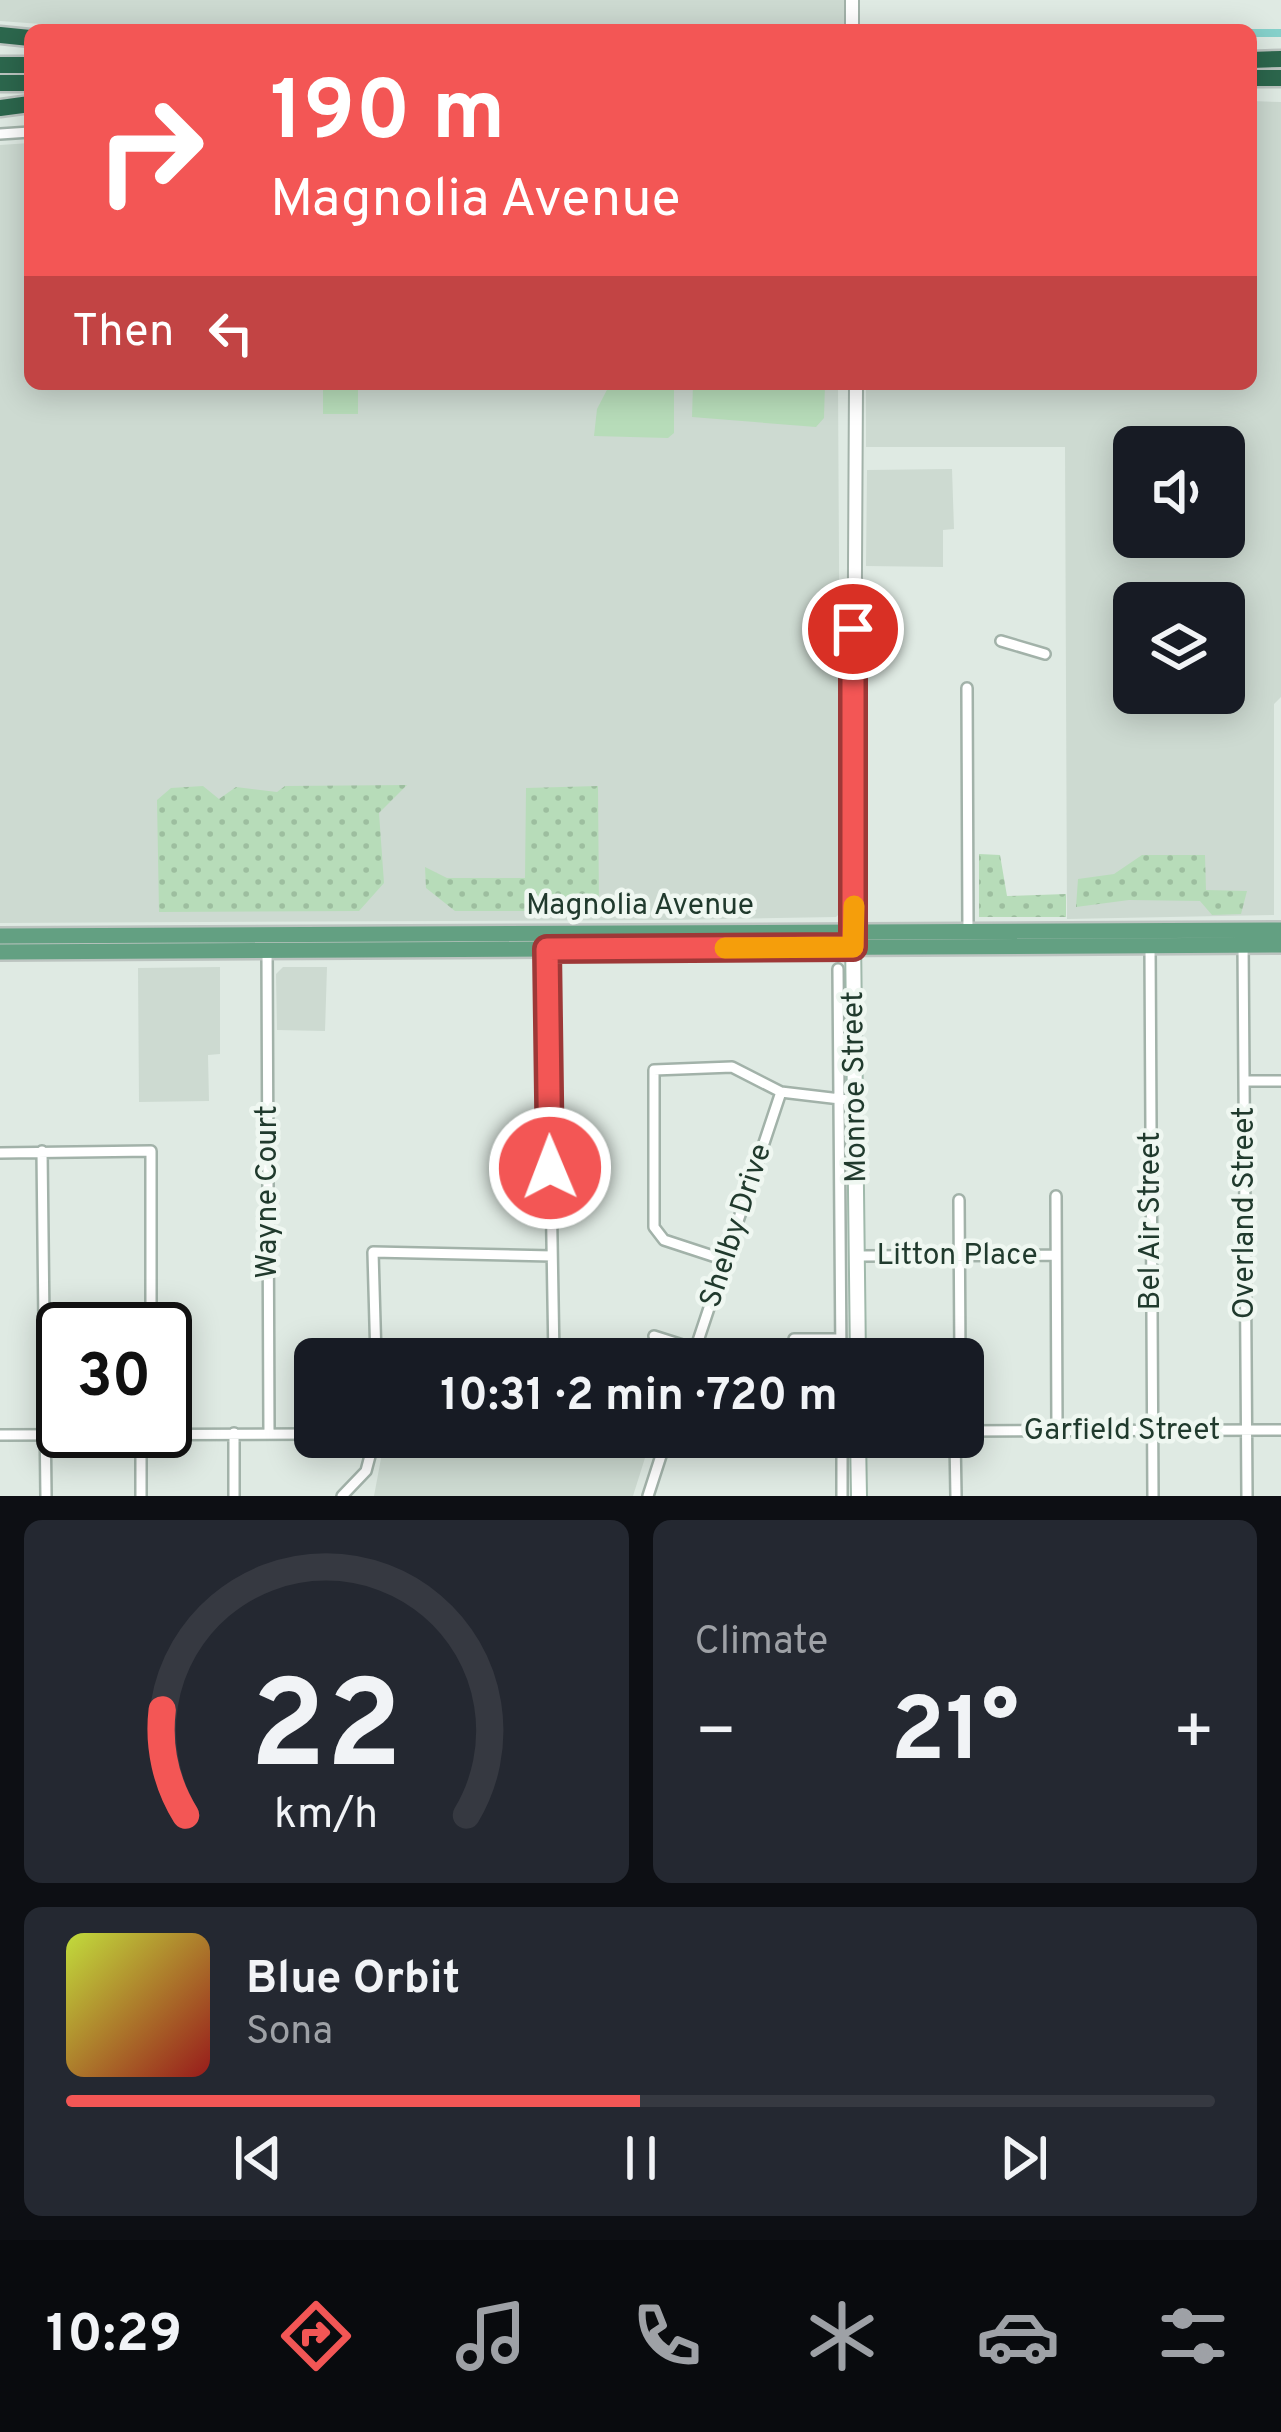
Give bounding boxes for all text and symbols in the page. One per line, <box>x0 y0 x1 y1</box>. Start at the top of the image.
text: 190 m <box>270 63 505 169</box>
icon: right <box>72 72 228 228</box>
text: Magnolia Avenue <box>270 167 680 236</box>
icon: left <box>198 300 264 366</box>
text: Then <box>72 305 174 362</box>
map controls <box>1113 426 1245 714</box>
button: sound <box>1113 426 1245 558</box>
pin <box>802 578 904 680</box>
button: layers <box>1113 582 1245 714</box>
icon: arrive <box>820 596 886 662</box>
street label: Magnolia Avenue <box>526 888 754 925</box>
street label: Monroe Street <box>836 991 876 1183</box>
street label: Wayne Court <box>250 1105 287 1279</box>
position arrow <box>487 1105 613 1231</box>
street label: Overland Street <box>1227 1107 1264 1319</box>
street label: Bel Air Street <box>1133 1131 1170 1311</box>
street label: Shelby Drive <box>693 1139 781 1313</box>
street label: Litton Place <box>876 1238 1038 1275</box>
speed limit sign: 30 <box>36 1302 192 1458</box>
text: 10:31 · 2 min · 720 m <box>440 1369 838 1426</box>
street label: Garfield Street <box>1024 1413 1220 1450</box>
text: Climate <box>695 1619 828 1668</box>
text: 22 <box>250 1654 403 1812</box>
text: 21° <box>891 1679 1019 1792</box>
text: − <box>695 1694 737 1777</box>
text: + <box>1172 1694 1215 1777</box>
text: km/h <box>274 1788 378 1842</box>
text: Blue Orbit <box>246 1952 460 2009</box>
text: Sona <box>246 2009 333 2058</box>
icon: previous <box>225 2125 291 2191</box>
icon: pause <box>608 2125 674 2191</box>
icon: next <box>991 2125 1057 2191</box>
icon: directions <box>274 2294 358 2378</box>
icon: music <box>449 2294 533 2378</box>
icon: phone <box>625 2294 709 2378</box>
icon: climate <box>800 2294 884 2378</box>
icon: car <box>976 2294 1060 2378</box>
icon: filters <box>1151 2294 1235 2378</box>
text: 10:29 <box>46 2302 182 2371</box>

